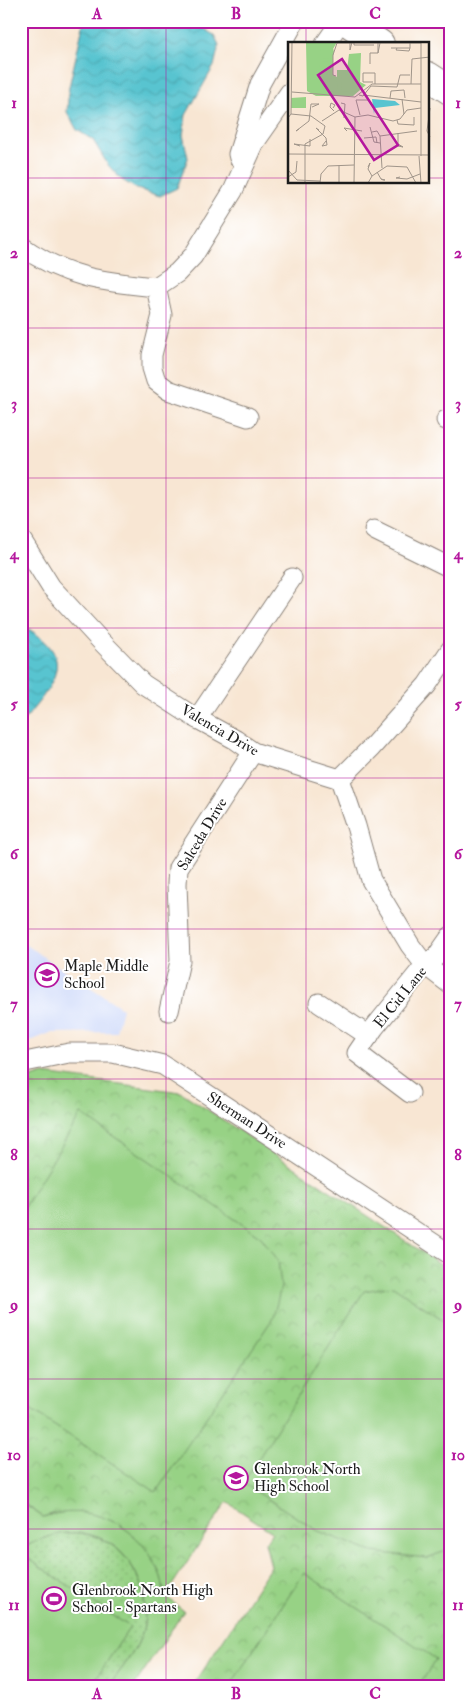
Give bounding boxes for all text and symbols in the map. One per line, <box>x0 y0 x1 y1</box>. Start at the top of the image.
text: A <box>91 4 103 24</box>
text: B <box>231 4 241 24</box>
text: C <box>369 4 381 24</box>
inset map <box>288 42 430 184</box>
text: 1 <box>11 93 17 113</box>
text: 1 <box>455 93 461 113</box>
text: 2 <box>10 243 18 263</box>
text: 2 <box>454 243 462 263</box>
text: 3 <box>11 394 17 414</box>
text: 3 <box>455 394 461 414</box>
text: 4 <box>9 544 20 564</box>
text: 4 <box>453 544 464 564</box>
text: 5 <box>10 694 18 714</box>
text: 5 <box>454 694 462 714</box>
street label: Valencia Drive <box>177 700 262 760</box>
street label: Salceda Drive <box>173 794 232 874</box>
text: 6 <box>10 844 20 864</box>
text: 6 <box>454 844 464 864</box>
place label: Maple Middle School <box>64 957 149 993</box>
school or university icon: Maple Middle School <box>34 962 60 988</box>
street label: El Cid Lane <box>370 963 431 1032</box>
text: 7 <box>10 994 18 1014</box>
text: 7 <box>454 994 462 1014</box>
street label: Sherman Drive <box>203 1088 290 1153</box>
text: 8 <box>10 1145 18 1165</box>
text: 8 <box>454 1145 462 1165</box>
text: 9 <box>8 1295 18 1315</box>
text: 9 <box>452 1295 462 1315</box>
text: 10 <box>7 1445 21 1465</box>
text: 10 <box>451 1445 465 1465</box>
place label: Glenbrook North High School <box>254 1460 361 1496</box>
school or university icon: Glenbrook North High School <box>223 1465 249 1491</box>
place label: Glenbrook North High School - Spartans <box>72 1581 213 1618</box>
sports icon: Glenbrook North High School - Spartans <box>41 1586 67 1612</box>
text: 11 <box>8 1595 20 1615</box>
text: 11 <box>452 1595 464 1615</box>
text: A <box>91 1684 103 1704</box>
text: B <box>231 1684 241 1704</box>
text: C <box>369 1684 381 1704</box>

